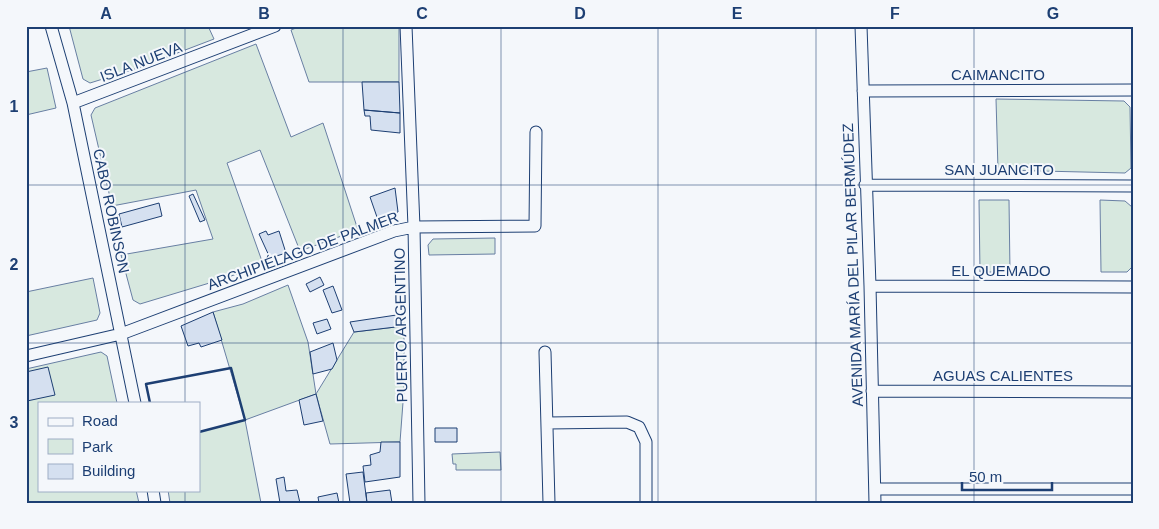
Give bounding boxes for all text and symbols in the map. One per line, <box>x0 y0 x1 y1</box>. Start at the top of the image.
text: A <box>100 5 112 22</box>
text: B <box>258 5 270 22</box>
text: C <box>416 5 428 22</box>
text: D <box>574 5 586 22</box>
text: E <box>732 5 743 22</box>
text: F <box>890 5 900 22</box>
text: G <box>1047 5 1059 22</box>
street label: ISLA NUEVA <box>97 38 184 85</box>
street label: CAIMANCITO <box>951 66 1045 83</box>
text: 1 <box>10 98 19 115</box>
street label: AVENIDA MARÍA DEL PILAR BERMÚDEZ <box>839 123 866 407</box>
street label: CABO ROBINSON <box>90 147 133 275</box>
street label: SAN JUANCITO <box>944 161 1054 178</box>
street label: ARCHIPIÉLAGO DE PALMER <box>205 208 401 293</box>
street label: PUERTO ARGENTINO <box>391 248 410 402</box>
text: 2 <box>10 256 19 273</box>
street label: EL QUEMADO <box>951 262 1051 279</box>
street label: AGUAS CALIENTES <box>933 367 1073 384</box>
legend <box>38 402 200 492</box>
text: Road <box>82 412 118 429</box>
text: 3 <box>10 414 19 431</box>
text: Park <box>82 438 113 455</box>
scale bar <box>962 459 1052 491</box>
text: Building <box>82 462 135 479</box>
text: 50 m <box>969 468 1002 485</box>

